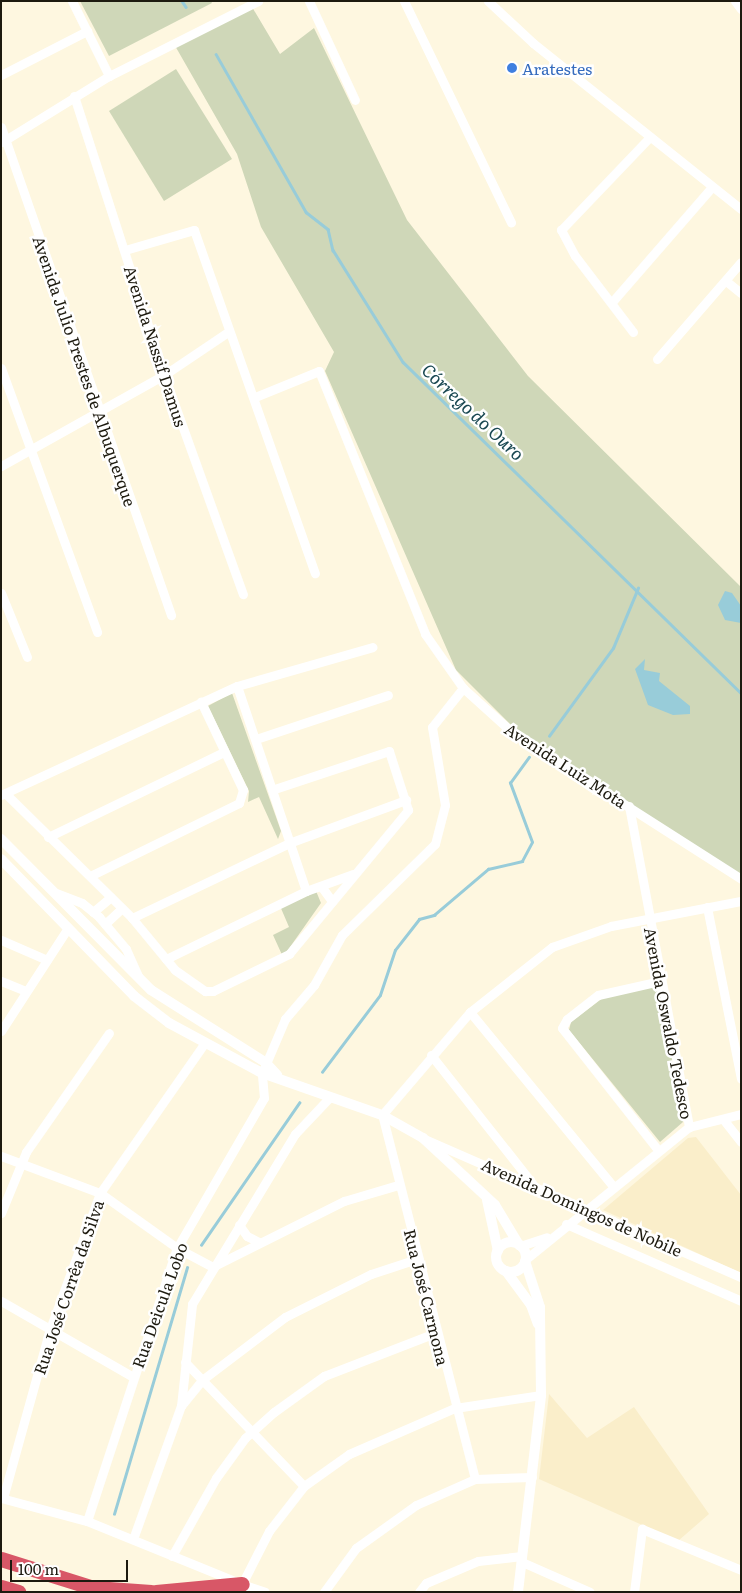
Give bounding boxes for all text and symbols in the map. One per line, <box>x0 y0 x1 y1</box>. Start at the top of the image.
place label: Aratestes <box>522 58 592 78</box>
marker: Aratestes <box>506 62 518 74</box>
street label: Avenida Julio Prestes de Albuquerque <box>30 233 140 509</box>
street label: Avenida Nassif Damus <box>121 263 191 429</box>
water label: Córrego do Ouro <box>417 359 529 465</box>
street label: Avenida Luiz Mota <box>502 719 630 811</box>
street label: Avenida Oswaldo Tedesco <box>641 925 697 1121</box>
street label: Avenida Domingos de Nobile <box>479 1154 685 1260</box>
street label: Rua José Corrêa da Silva <box>29 1197 107 1377</box>
street label: Rua José Carmona <box>401 1227 453 1367</box>
street label: Rua Deicula Lobo <box>127 1240 191 1370</box>
scale bar <box>12 1550 130 1582</box>
text: 100 m <box>18 1557 59 1580</box>

